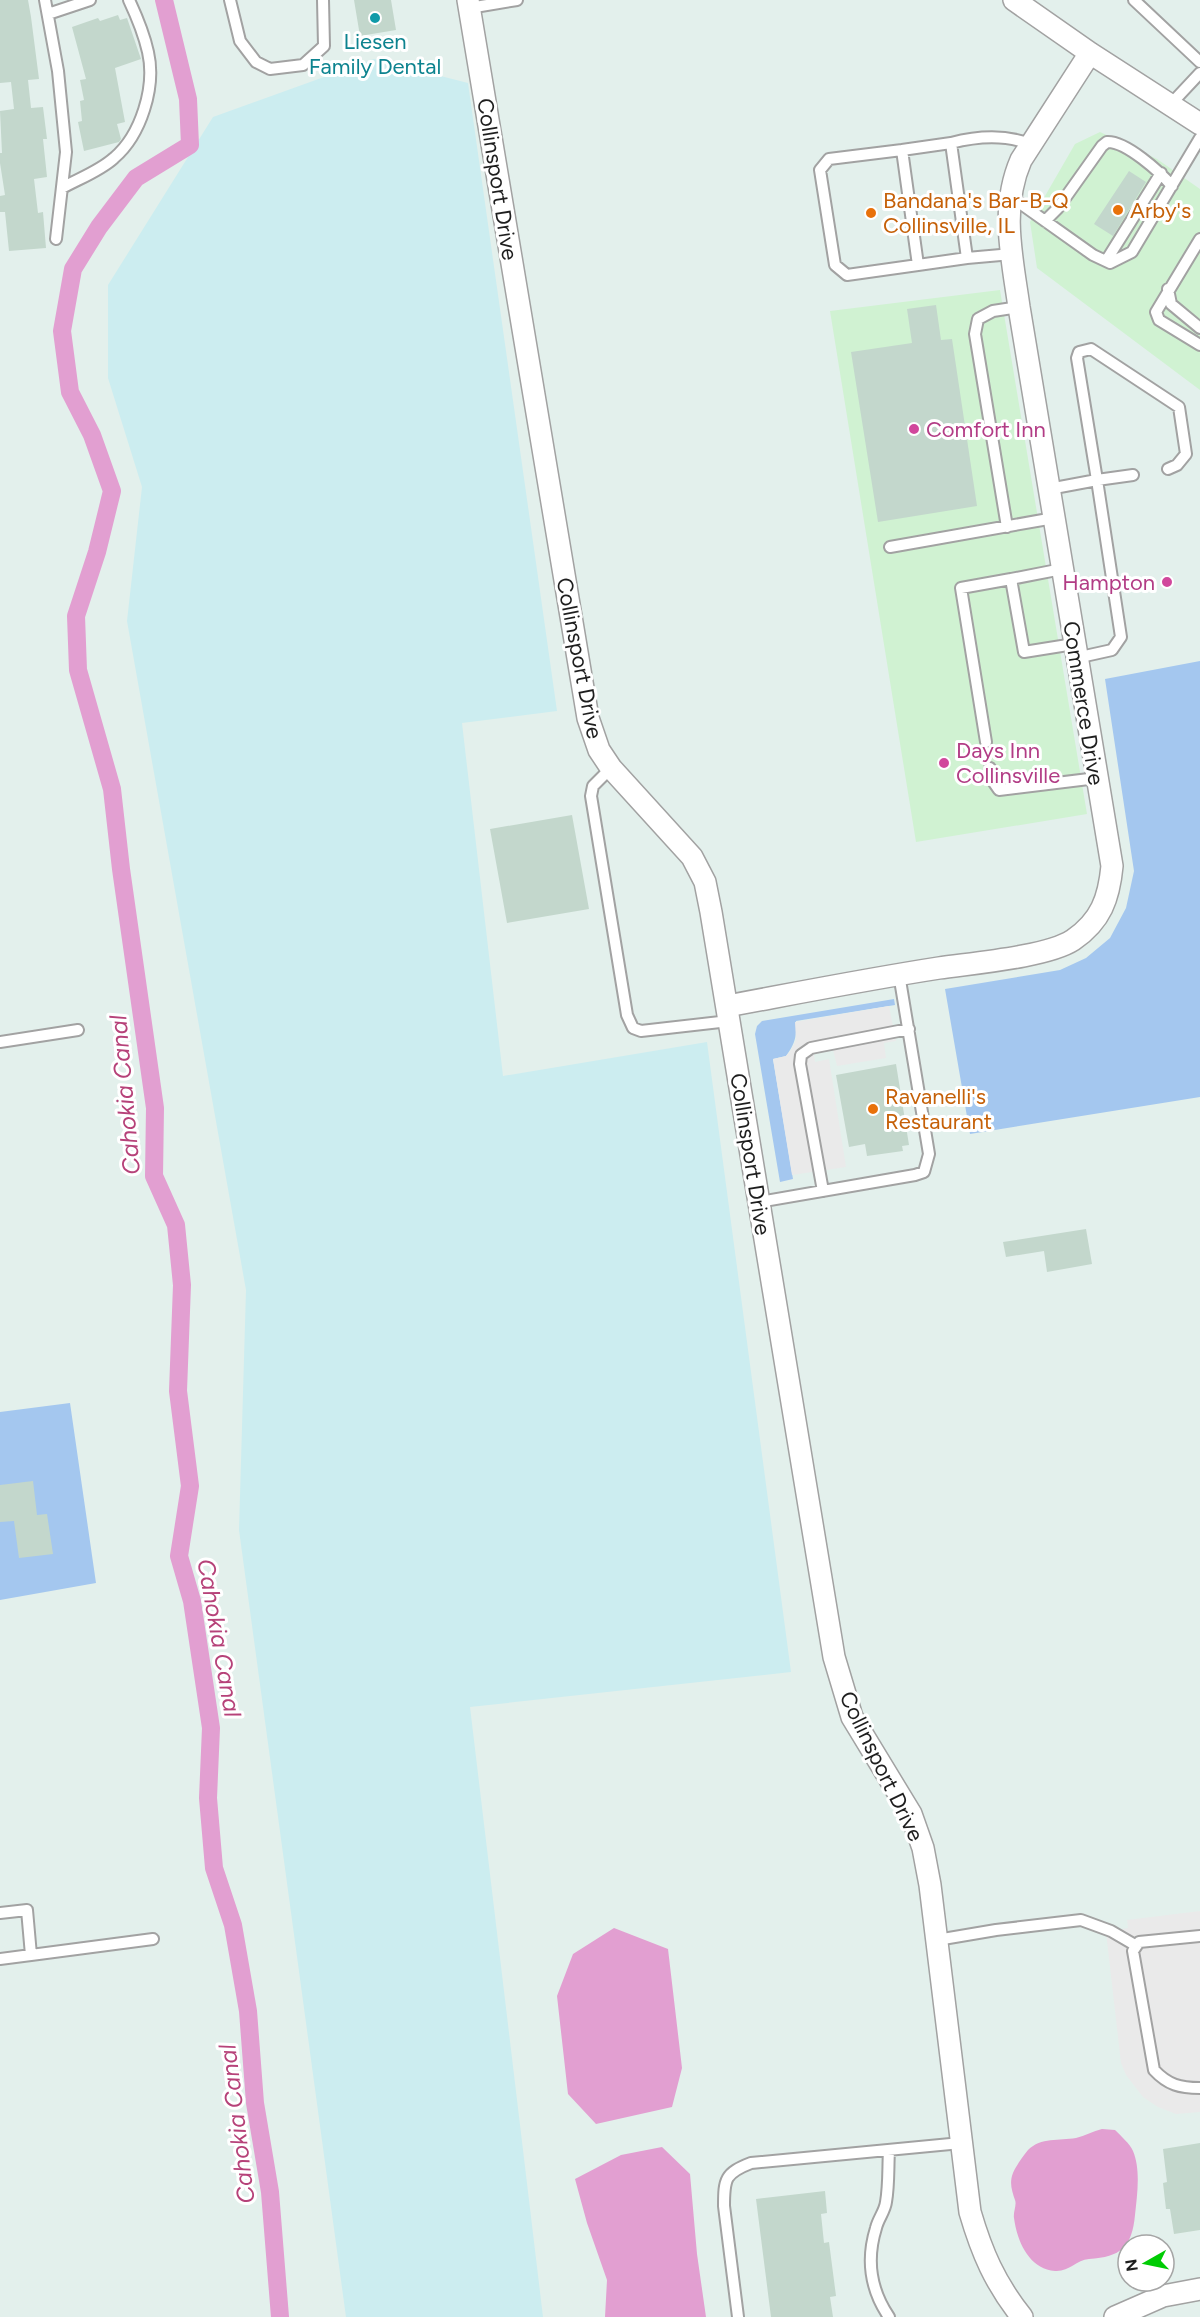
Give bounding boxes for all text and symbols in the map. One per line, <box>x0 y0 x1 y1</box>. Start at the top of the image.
marker: Liesen Family Dental <box>368 11 382 25</box>
place label: Liesen Family Dental <box>309 28 441 80</box>
street label: Collinsport Drive <box>471 96 524 262</box>
place label: Bandana's Bar-B-Q Collinsville, IL <box>883 187 1069 239</box>
place label: Arby's <box>1130 197 1191 224</box>
marker: Arby's <box>1111 203 1125 217</box>
marker: Bandana's Bar-B-Q Collinsville, IL <box>864 206 878 220</box>
place label: Comfort Inn <box>926 416 1046 443</box>
marker: Comfort Inn <box>907 422 921 436</box>
place label: Hampton <box>1062 569 1155 596</box>
street label: Collinsport Drive <box>551 575 608 741</box>
marker: Hampton <box>1160 575 1174 589</box>
street label: Commerce Drive <box>1057 619 1110 787</box>
place label: Days Inn Collinsville <box>956 737 1060 789</box>
marker: Days Inn Collinsville <box>937 756 951 770</box>
water label: Cahokia Canal <box>103 1013 146 1176</box>
street label: Collinsport Drive <box>724 1071 777 1237</box>
place label: Ravanelli's Restaurant <box>885 1083 992 1135</box>
marker: Ravanelli's Restaurant <box>866 1102 880 1116</box>
water label: Cahokia Canal <box>191 1556 248 1720</box>
street label: Collinsport Drive <box>834 1687 930 1846</box>
water label: Cahokia Canal <box>212 2042 261 2205</box>
north arrow <box>1116 2233 1176 2293</box>
text: N <box>1121 2258 1142 2273</box>

